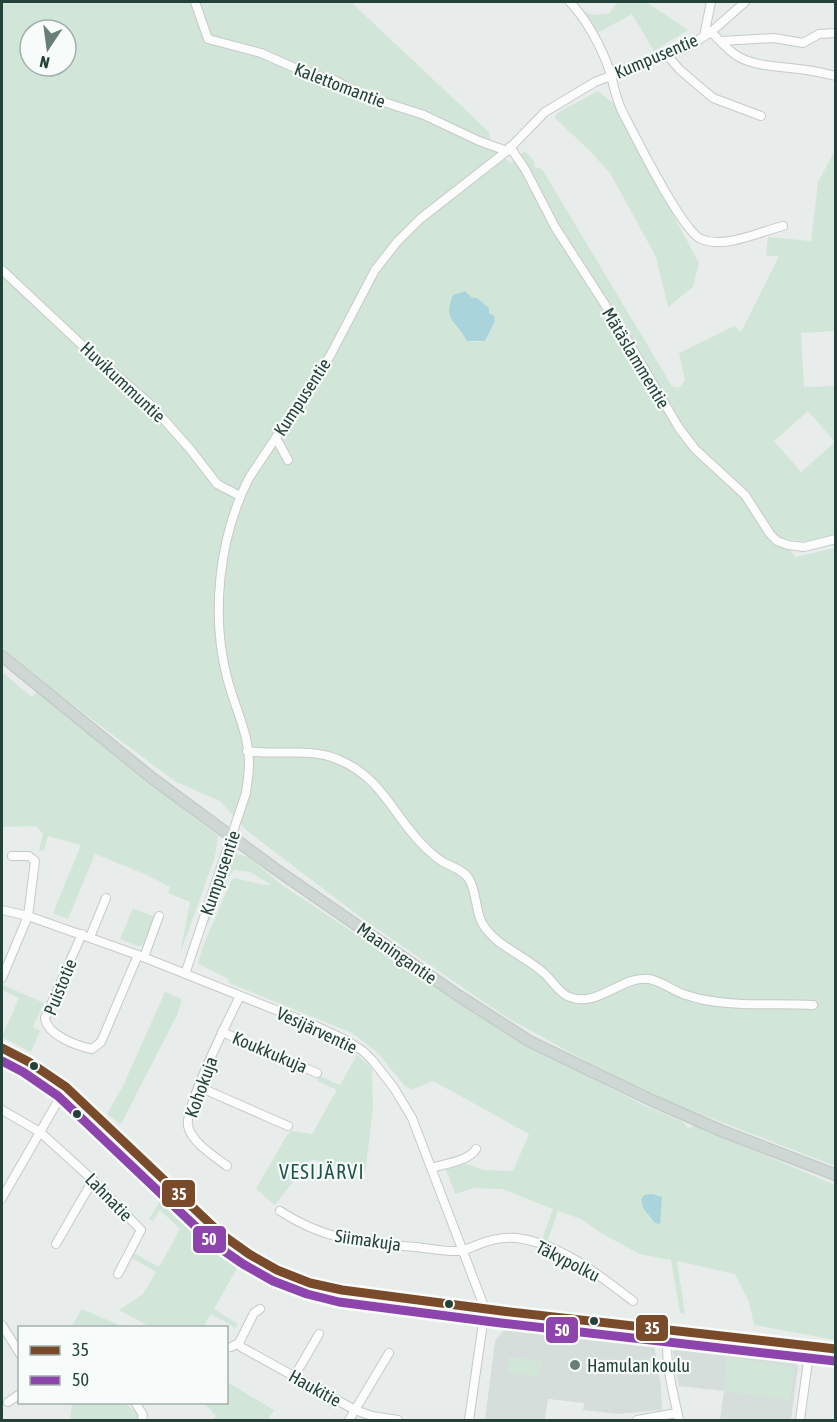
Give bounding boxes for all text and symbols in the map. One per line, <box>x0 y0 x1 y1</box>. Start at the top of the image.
north arrow <box>18 18 78 78</box>
street label: Kumpusentie <box>611 29 701 83</box>
text: N <box>38 53 51 72</box>
street label: Kalettomantie <box>292 58 388 112</box>
street label: Mätäslammentie <box>598 304 674 412</box>
street label: Huvikummuntie <box>76 337 170 427</box>
street label: Kumpusentie <box>269 354 335 440</box>
street label: Kumpusentie <box>196 828 244 918</box>
street label: Maaningantie <box>353 918 441 988</box>
street label: Puistotie <box>39 956 81 1018</box>
street label: Vesijärventie <box>273 1002 361 1058</box>
street label: Koukkukuja <box>229 1027 311 1077</box>
street label: Kohokuja <box>180 1054 222 1120</box>
unlabelled marker <box>28 1060 40 1072</box>
unlabelled marker <box>71 1108 83 1120</box>
district label: VESIJÄRVI <box>279 1160 365 1183</box>
street label: Lahnatie <box>81 1169 137 1225</box>
line badge: 35 <box>161 1179 196 1208</box>
text: 35 <box>171 1185 187 1203</box>
line badge: 50 <box>192 1225 227 1254</box>
street label: Siimakuja <box>334 1225 402 1255</box>
text: 50 <box>201 1230 217 1248</box>
street label: Täkypolku <box>533 1236 603 1286</box>
unlabelled marker <box>443 1298 455 1310</box>
line badge: 35 <box>635 1314 669 1342</box>
unlabelled marker <box>588 1315 600 1327</box>
line badge: 50 <box>545 1316 579 1344</box>
text: 35 <box>644 1319 660 1337</box>
text: 50 <box>554 1321 570 1339</box>
legend <box>18 1326 228 1404</box>
text: 35 <box>72 1339 89 1360</box>
place label: Hamulan koulu <box>587 1355 690 1376</box>
marker: Hamulan koulu <box>568 1358 582 1372</box>
street label: Haukitie <box>285 1365 345 1411</box>
text: 50 <box>72 1369 89 1390</box>

